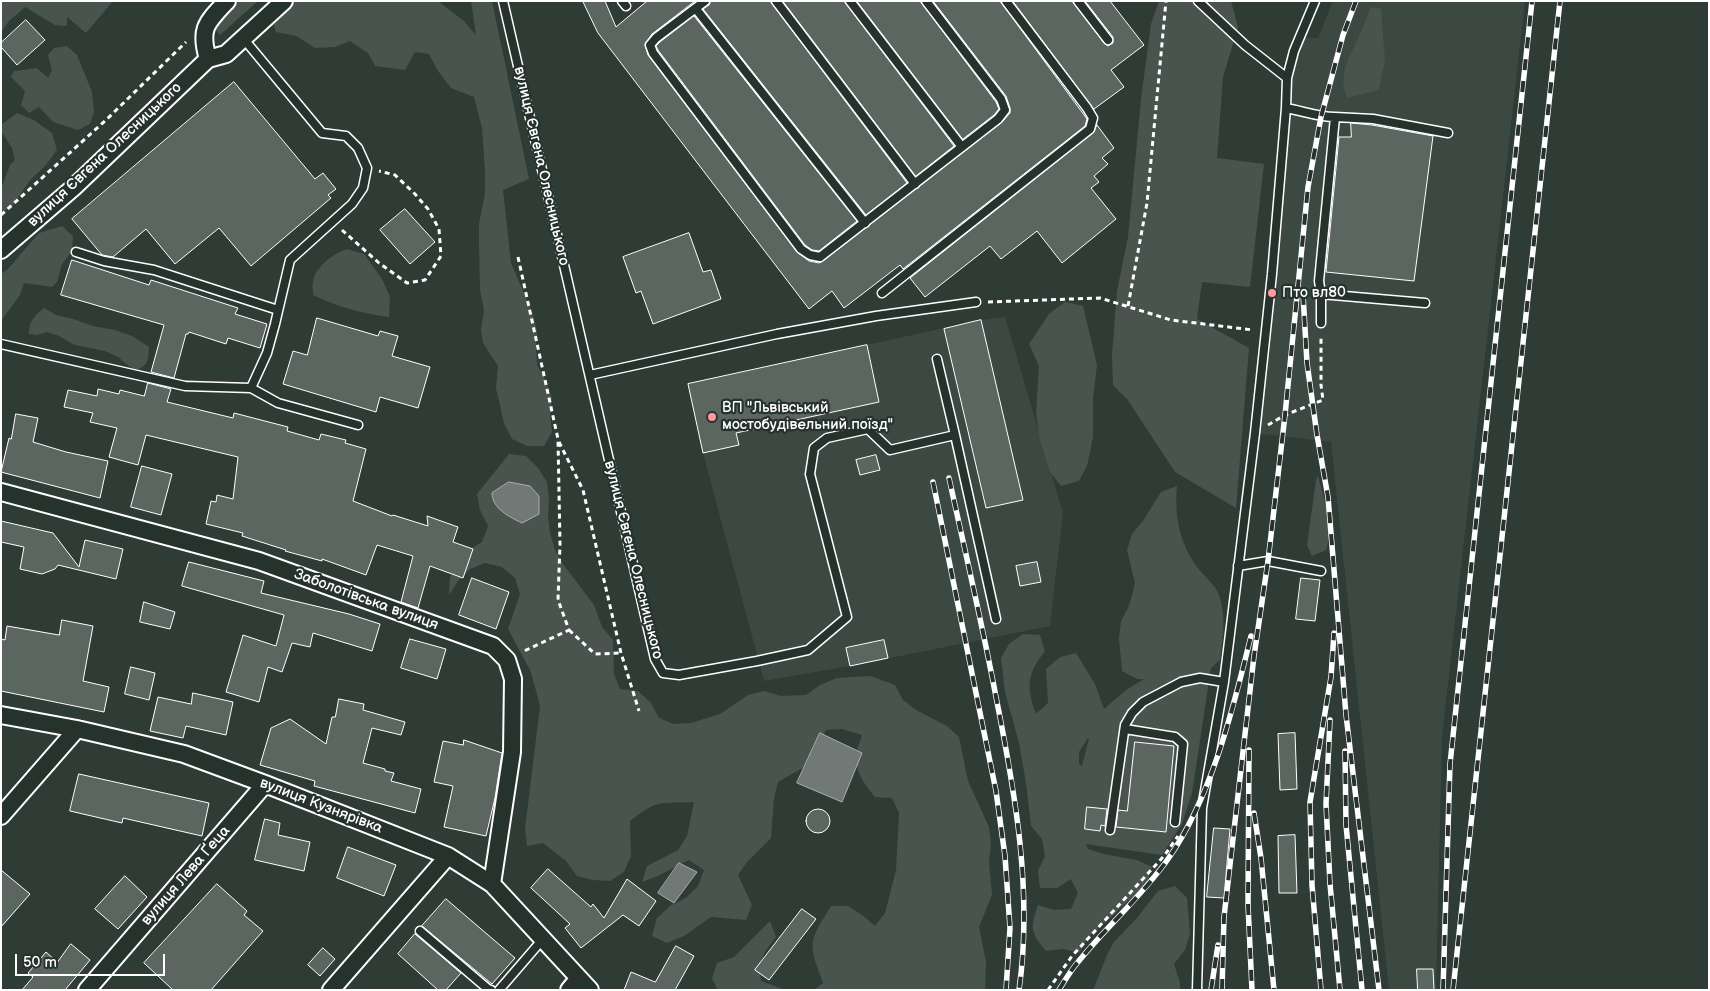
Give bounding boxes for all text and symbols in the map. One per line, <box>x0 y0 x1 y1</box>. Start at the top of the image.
street label: вулиця Євгена Олесницького <box>509 65 573 267</box>
street label: вулиця Євгена Олесницького <box>24 79 186 231</box>
place label: Пто вл80 <box>1282 284 1346 302</box>
marker: Пто вл80 <box>1266 287 1278 299</box>
place label: ВП "Львівський мостобудівельний поїзд" <box>722 399 893 434</box>
marker: ВП "Львівський мостобудівельний поїзд" <box>706 411 718 423</box>
street label: вулиця Євгена Олесницького <box>600 459 666 661</box>
street label: Заболотівська вулиця <box>291 565 441 635</box>
street label: вулиця Кузнярівка <box>257 774 385 838</box>
street label: вулиця Лева Ґеца <box>138 822 234 930</box>
scale bar <box>18 944 168 976</box>
text: 50 m <box>23 953 57 972</box>

